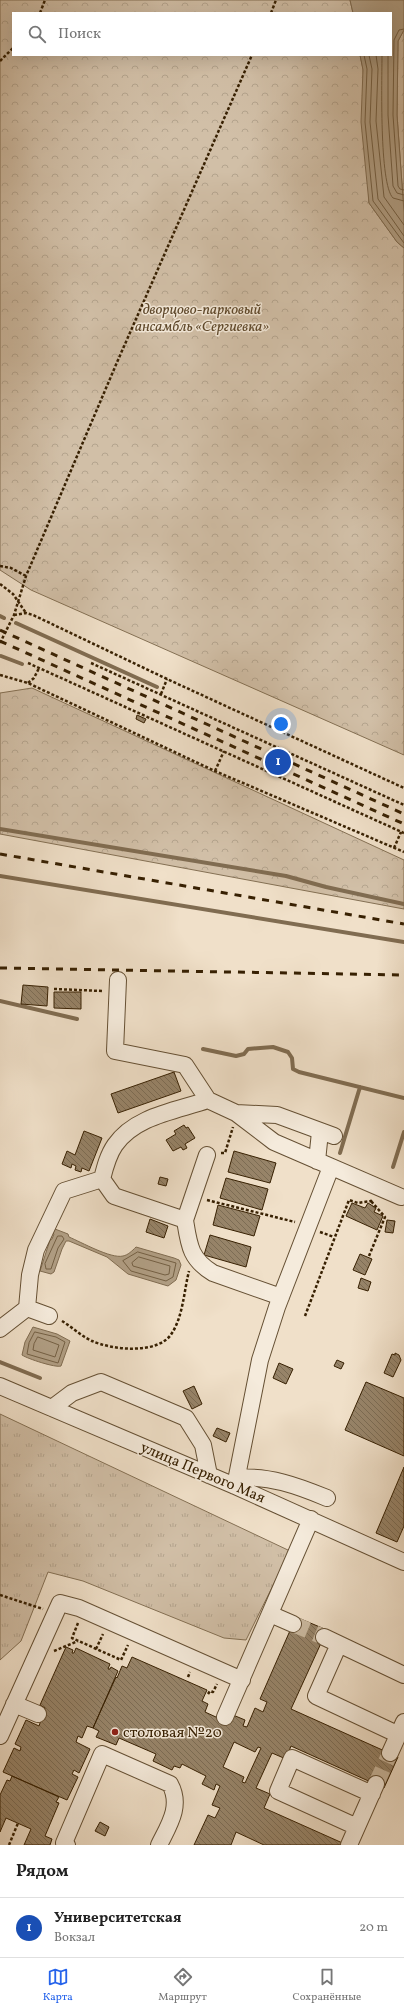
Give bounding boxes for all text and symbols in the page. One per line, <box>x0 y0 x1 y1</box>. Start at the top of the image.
search box <box>12 12 392 56</box>
icon: search <box>26 23 48 45</box>
text: Поиск <box>58 24 101 45</box>
park label: дворцово-парковый ансамбль «Сергиевка» <box>135 300 269 338</box>
your location <box>271 714 291 734</box>
pin: 1 <box>265 747 291 777</box>
street label: улица Первого Мая <box>137 1438 268 1509</box>
place label: столовая №20 <box>123 1723 222 1744</box>
marker: столовая №20 <box>110 1727 120 1737</box>
text: Рядом <box>16 1860 69 1883</box>
text: Университетская <box>54 1908 181 1929</box>
text: 1 <box>26 1919 32 1937</box>
text: 20 m <box>359 1919 388 1937</box>
text: Вокзал <box>54 1929 95 1947</box>
tab: Карта <box>43 1966 73 2005</box>
tab: Маршрут <box>158 1966 207 2005</box>
tab: Сохранённые <box>293 1966 361 2005</box>

